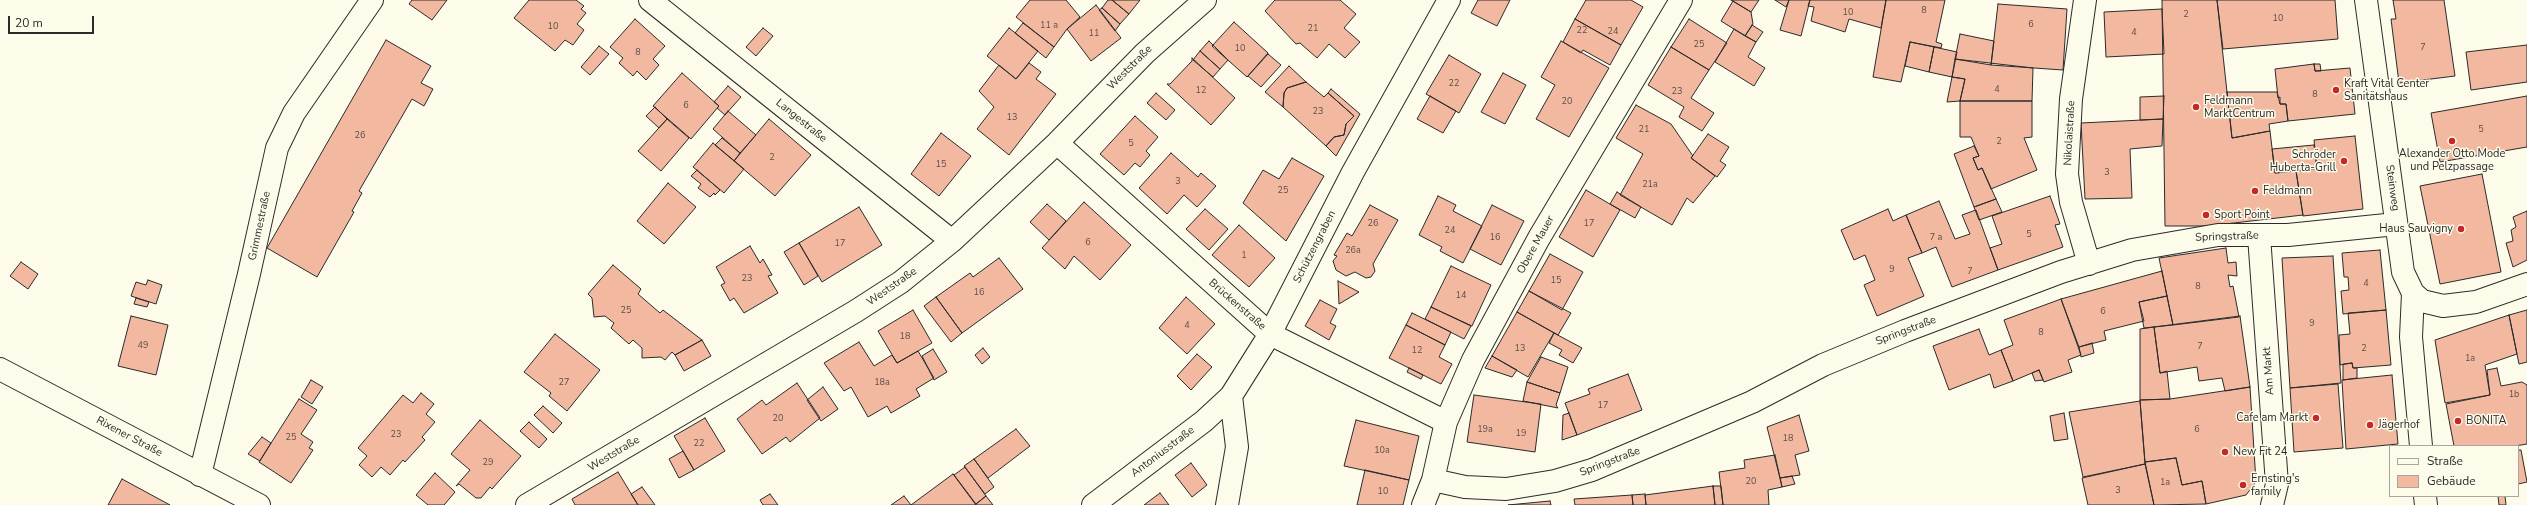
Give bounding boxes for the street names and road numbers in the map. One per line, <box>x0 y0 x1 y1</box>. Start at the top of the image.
street label: Weststraße <box>1105 43 1155 93</box>
street label: Langestraße <box>773 96 829 146</box>
street label: Nikolaistraße <box>2062 100 2078 166</box>
street label: Steinweg <box>2382 164 2402 212</box>
street label: Grimmestraße <box>246 190 274 262</box>
street label: Schützengraben <box>1291 208 1339 286</box>
street label: Obere Mauer <box>1515 214 1557 276</box>
street label: Springstraße <box>2195 229 2259 245</box>
street label: Weststraße <box>865 265 919 309</box>
street label: Brückenstraße <box>1206 277 1268 333</box>
street label: Springstraße <box>1874 313 1938 349</box>
street label: Am Markt <box>2261 346 2277 396</box>
street label: Rixener Straße <box>94 414 164 460</box>
street label: Antoniusstraße <box>1129 424 1197 480</box>
street label: Weststraße <box>586 433 642 475</box>
street label: Springstraße <box>1578 444 1642 480</box>

